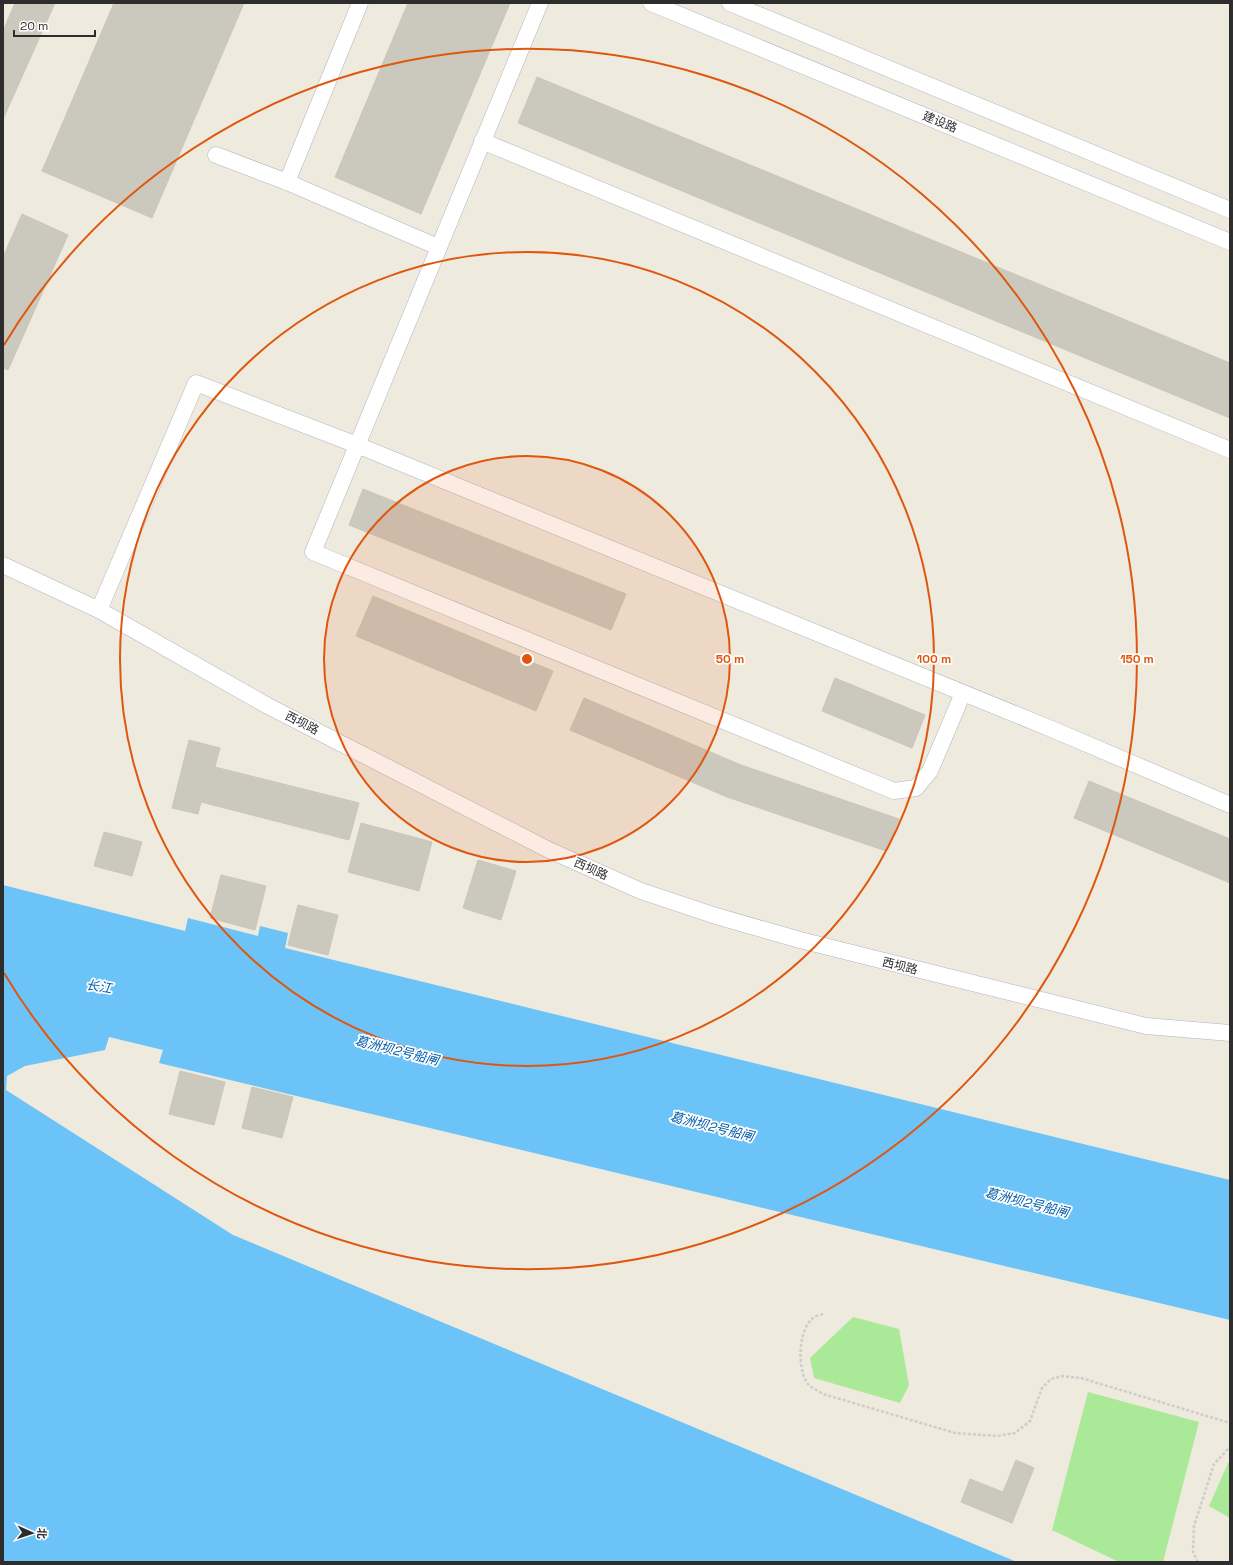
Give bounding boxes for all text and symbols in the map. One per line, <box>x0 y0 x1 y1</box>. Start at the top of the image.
scale bar <box>14 12 95 38</box>
text: 20 m <box>20 18 48 34</box>
street label: 建设路 <box>920 108 960 136</box>
text: 50 m <box>716 651 744 667</box>
text: 100 m <box>917 651 951 667</box>
text: 150 m <box>1120 651 1154 667</box>
centre of rings <box>520 652 534 666</box>
street label: 西坝路 <box>282 708 322 738</box>
street label: 西坝路 <box>571 854 611 884</box>
street label: 西坝路 <box>881 954 919 978</box>
water label: 长江 <box>85 976 115 997</box>
water label: 葛洲坝2号船闸 <box>353 1032 443 1070</box>
water label: 葛洲坝2号船闸 <box>668 1108 758 1146</box>
water label: 葛洲坝2号船闸 <box>983 1184 1073 1222</box>
north arrow <box>12 1513 52 1553</box>
text: 北 <box>35 1528 49 1539</box>

